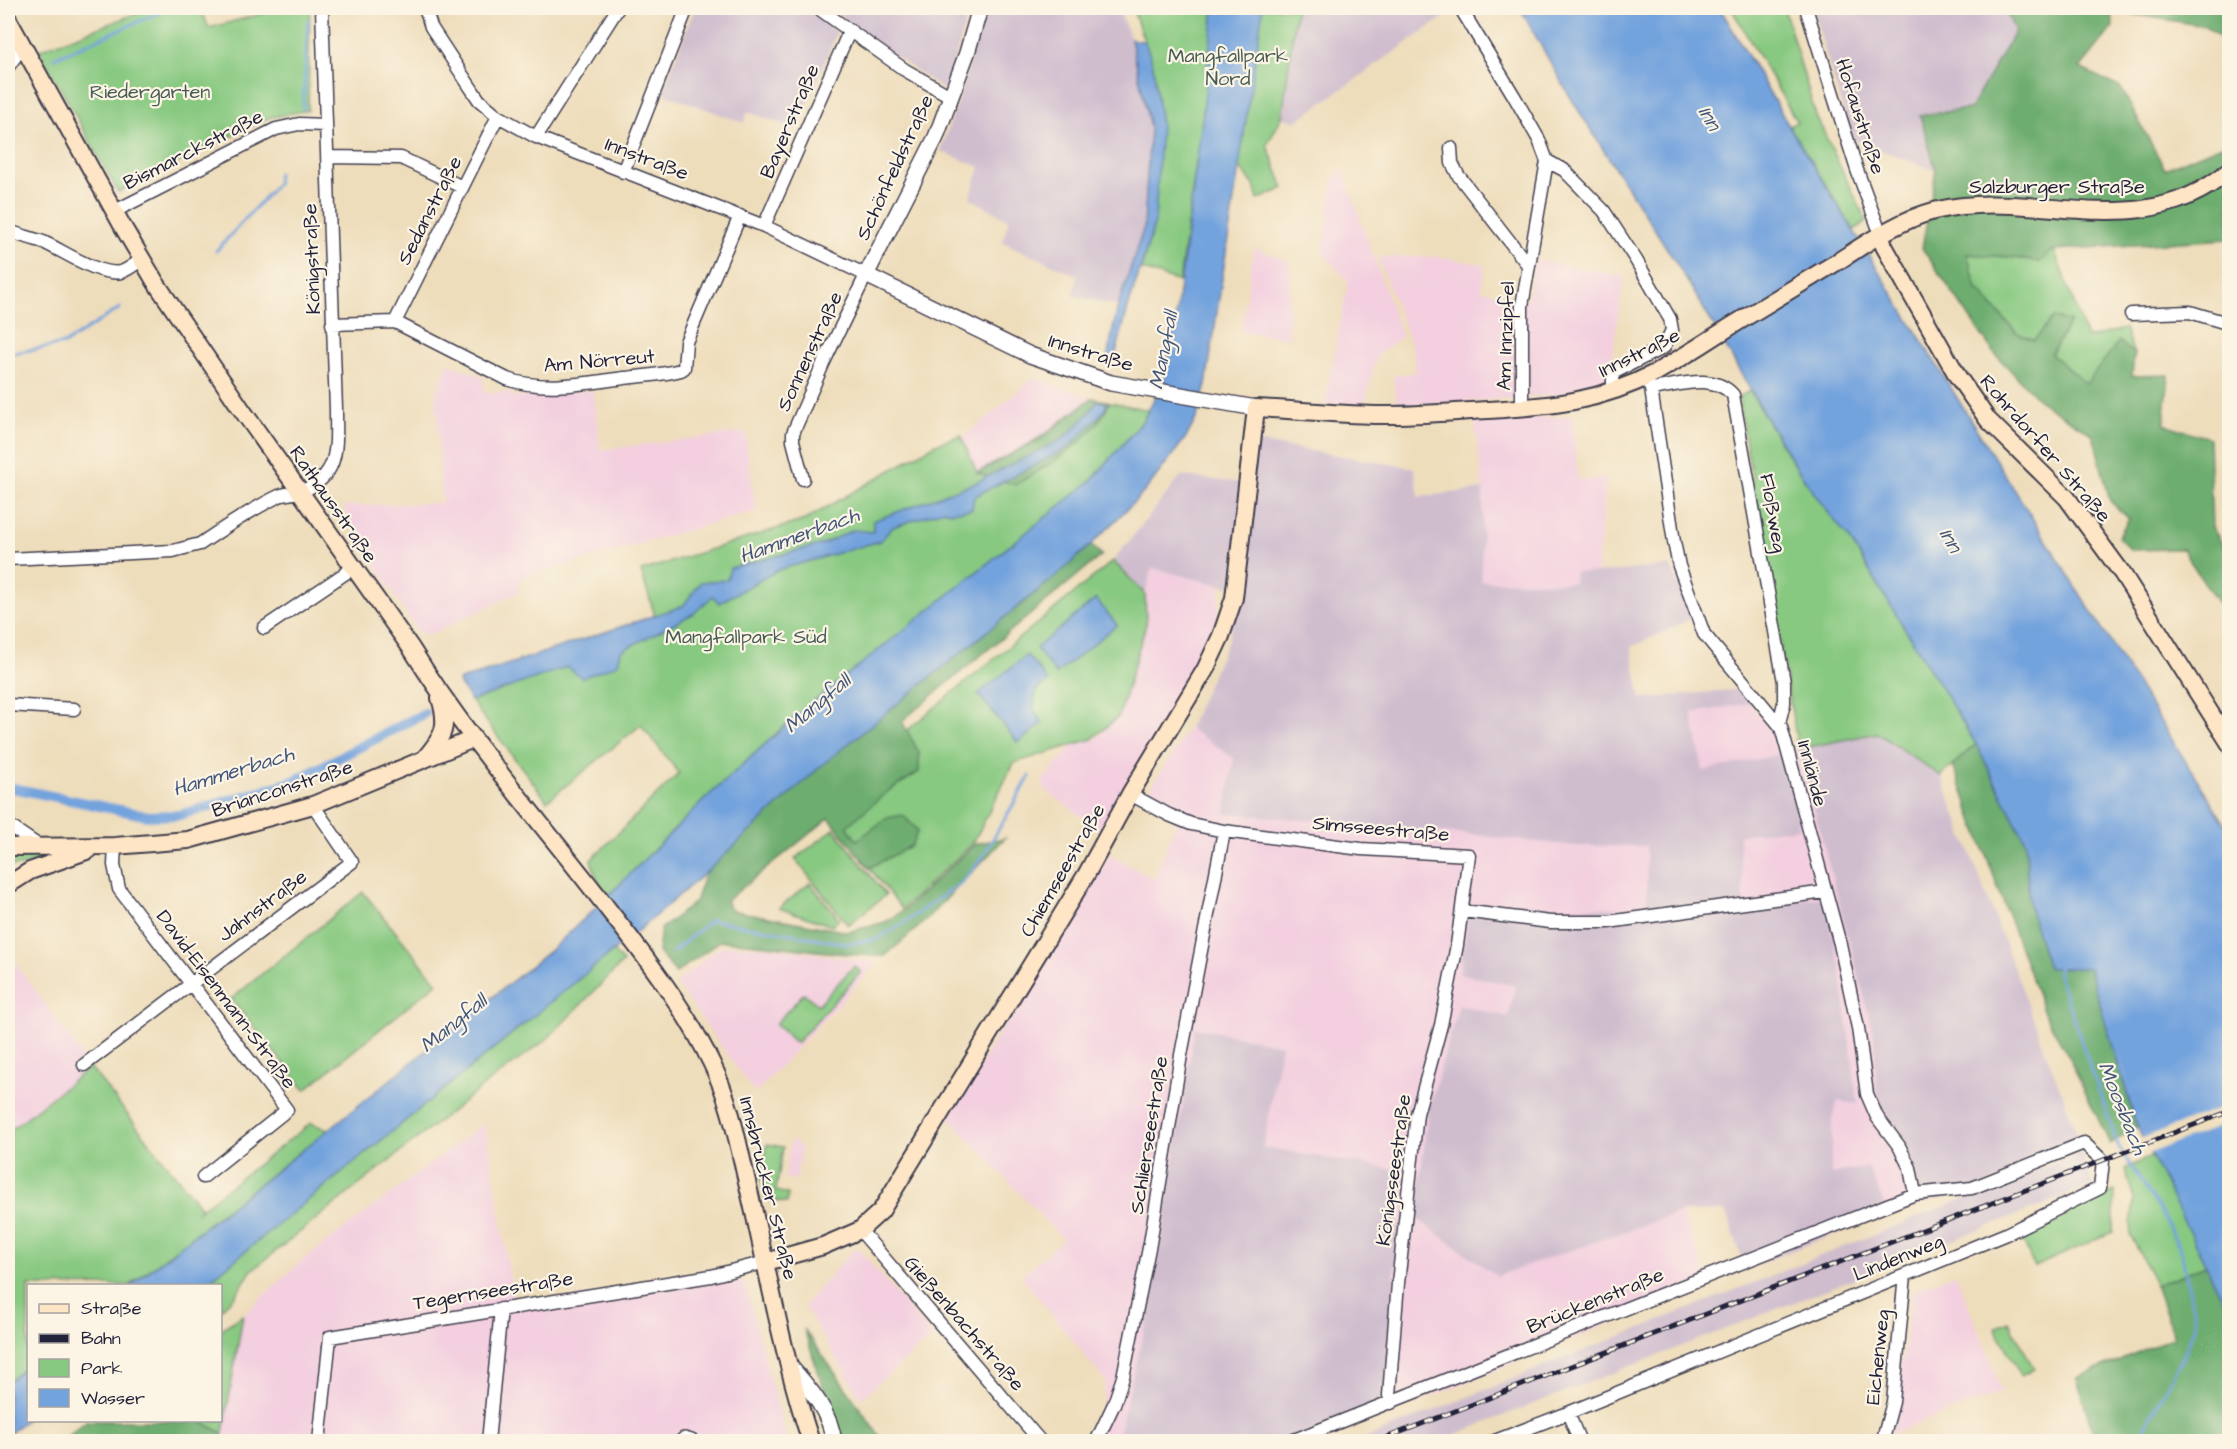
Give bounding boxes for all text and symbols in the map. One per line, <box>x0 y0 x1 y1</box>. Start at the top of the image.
park label: Mangfallpark Nord <box>1168 42 1288 93</box>
street label: Hofaustraße <box>1828 55 1892 178</box>
street label: Bayerstraße <box>753 60 828 183</box>
park label: Riedergarten <box>90 78 210 107</box>
street label: Schönfeldstraße <box>849 90 941 245</box>
water label: Inn <box>1691 101 1729 137</box>
street label: Bismarckstraße <box>119 103 268 197</box>
street label: Innstraße <box>601 130 693 188</box>
street label: Sedanstraße <box>391 151 469 270</box>
street label: Salzburger Straße <box>1969 173 2145 202</box>
street label: Königstraße <box>296 203 329 315</box>
street label: Am Innzipfel <box>1490 281 1522 391</box>
street label: Sonnenstraße <box>770 287 850 416</box>
water label: Mangfall <box>1142 306 1187 392</box>
street label: Innstraße <box>1594 321 1685 385</box>
street label: Innstraße <box>1045 327 1137 379</box>
street label: Am Nörreut <box>542 342 656 380</box>
street label: Rohrdorfer Straße <box>1973 369 2118 529</box>
street label: Rathausstraße <box>282 440 384 569</box>
street label: Floßweg <box>1751 471 1794 555</box>
water label: Hammerbach <box>735 500 864 571</box>
water label: Inn <box>1932 523 1970 559</box>
park label: Mangfallpark Süd <box>665 623 827 652</box>
water label: Mangfall <box>778 665 860 741</box>
street label: Innlände <box>1790 737 1834 810</box>
water label: Hammerbach <box>169 739 299 804</box>
street label: Brianconstraße <box>208 753 357 825</box>
street label: Chiemseestraße <box>1013 799 1112 942</box>
street label: Simsseestraße <box>1311 809 1451 849</box>
street label: Jahnstraße <box>212 863 313 949</box>
street label: David-Eisenmann-Straße <box>149 904 303 1095</box>
water label: Mangfall <box>413 986 496 1060</box>
street label: Schlierseestraße <box>1123 1054 1175 1216</box>
water label: Moosbach <box>2091 1057 2155 1160</box>
street label: Königsseestraße <box>1369 1092 1420 1248</box>
street label: Innsbrucker Straße <box>732 1094 804 1283</box>
street label: Lindenweg <box>1849 1227 1948 1290</box>
street label: Gießenbachstraße <box>898 1250 1031 1398</box>
street label: Brückenstraße <box>1523 1261 1668 1341</box>
street label: Tegernseestraße <box>411 1265 575 1318</box>
legend <box>27 1284 222 1422</box>
text: Straße <box>81 1296 142 1321</box>
street label: Eichenweg <box>1859 1308 1898 1406</box>
text: Bahn <box>81 1326 121 1351</box>
text: Park <box>81 1356 123 1381</box>
text: Wasser <box>81 1386 145 1411</box>

